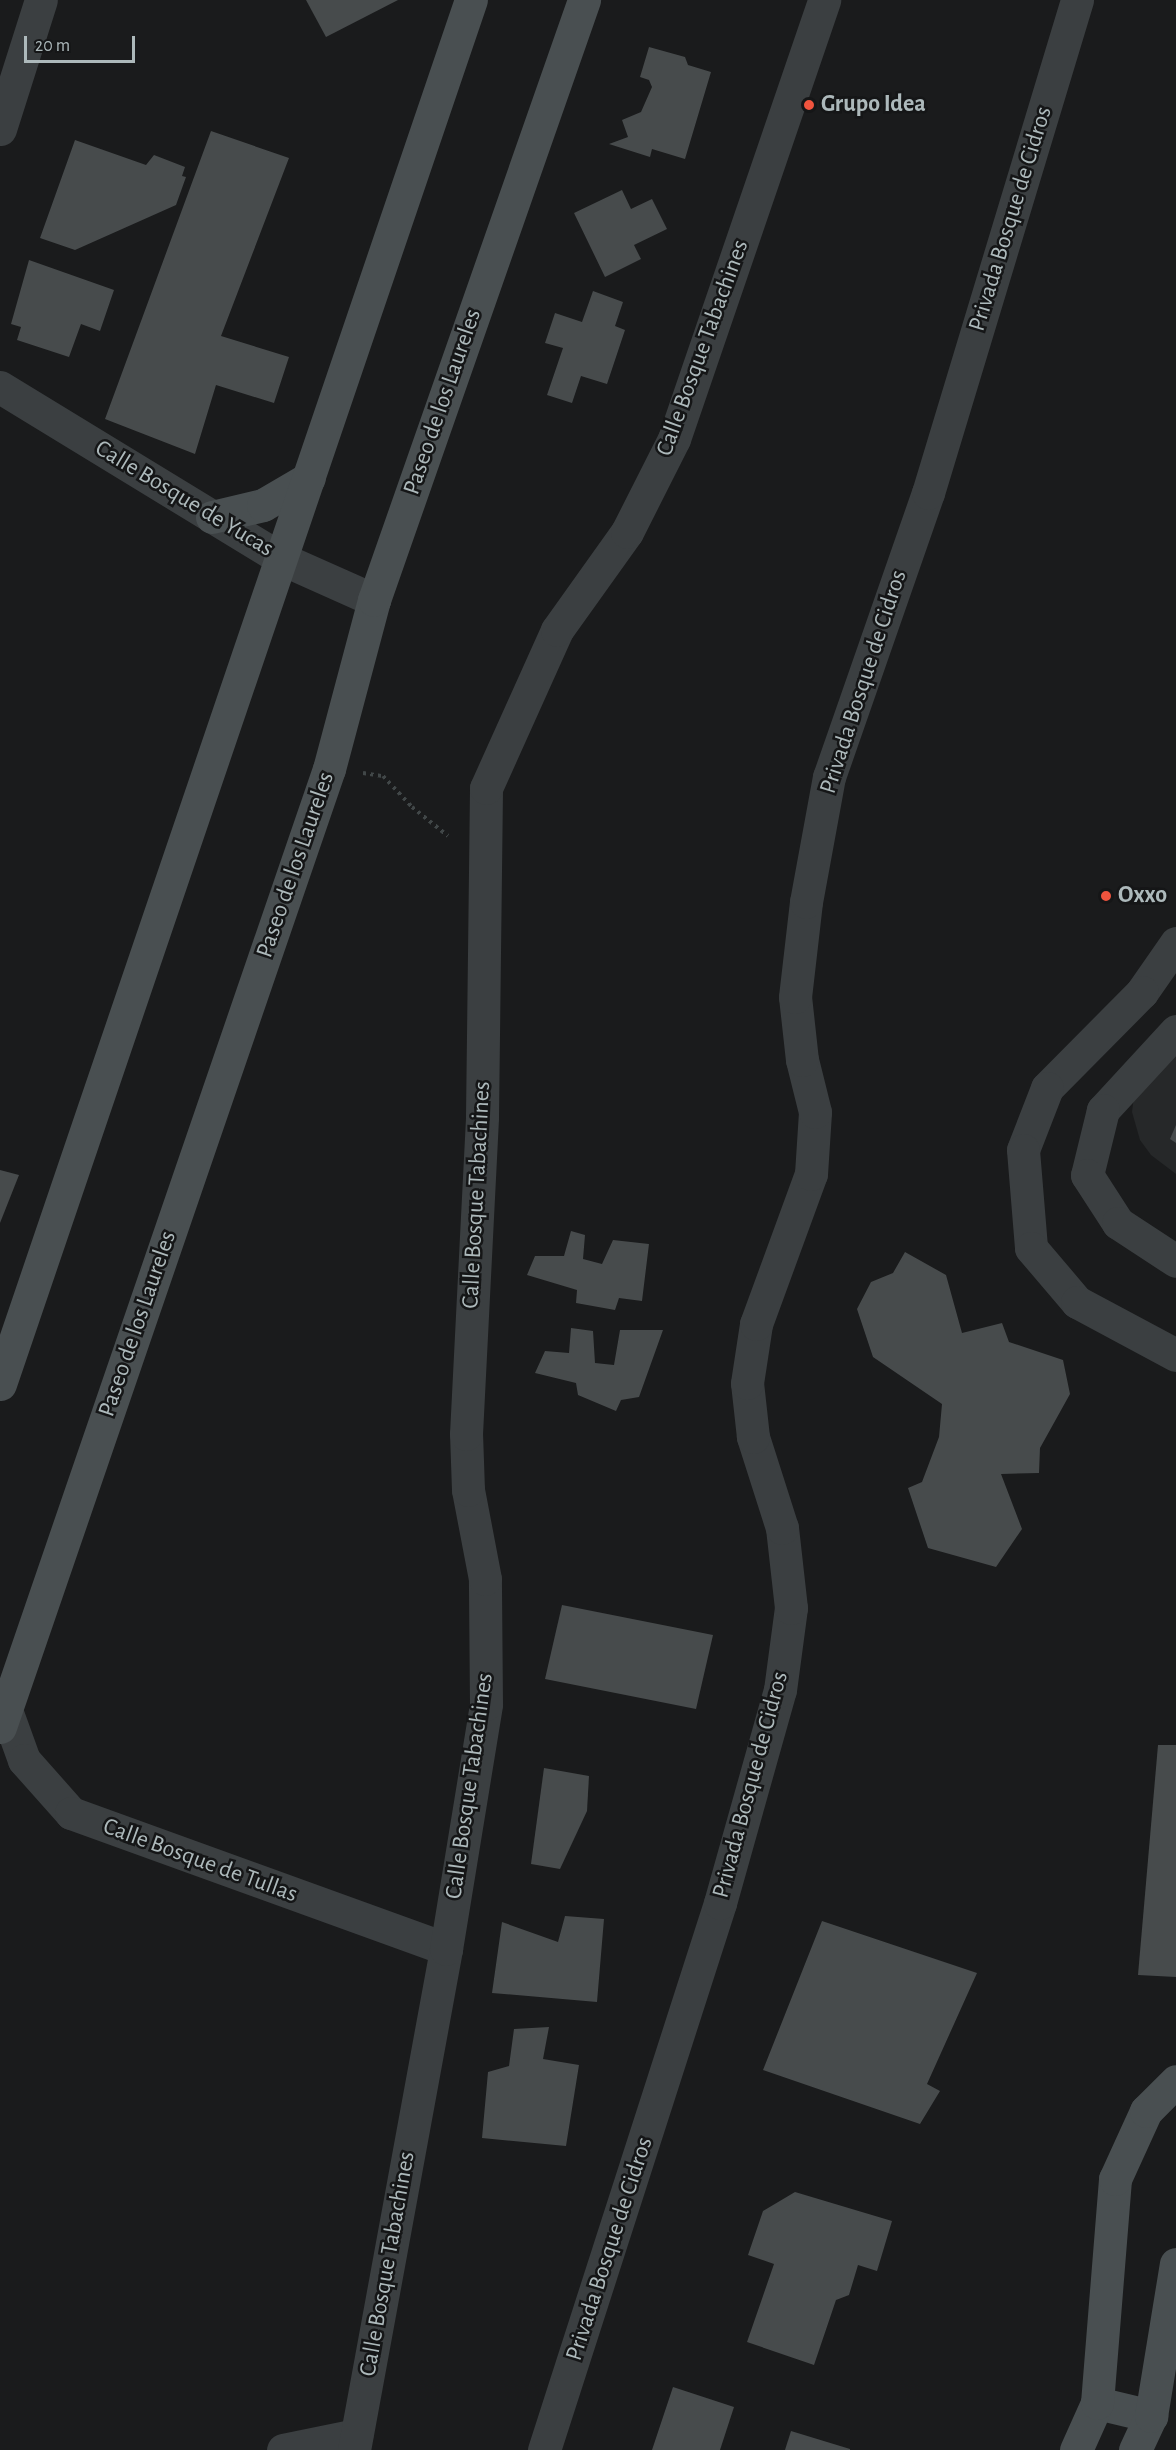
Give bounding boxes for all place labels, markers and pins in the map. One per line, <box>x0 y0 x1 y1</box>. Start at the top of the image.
place label: Grupo Idea <box>821 91 926 119</box>
marker: Grupo Idea <box>802 98 816 112</box>
place label: Oxxo <box>1118 882 1167 910</box>
marker: Oxxo <box>1099 889 1113 903</box>

